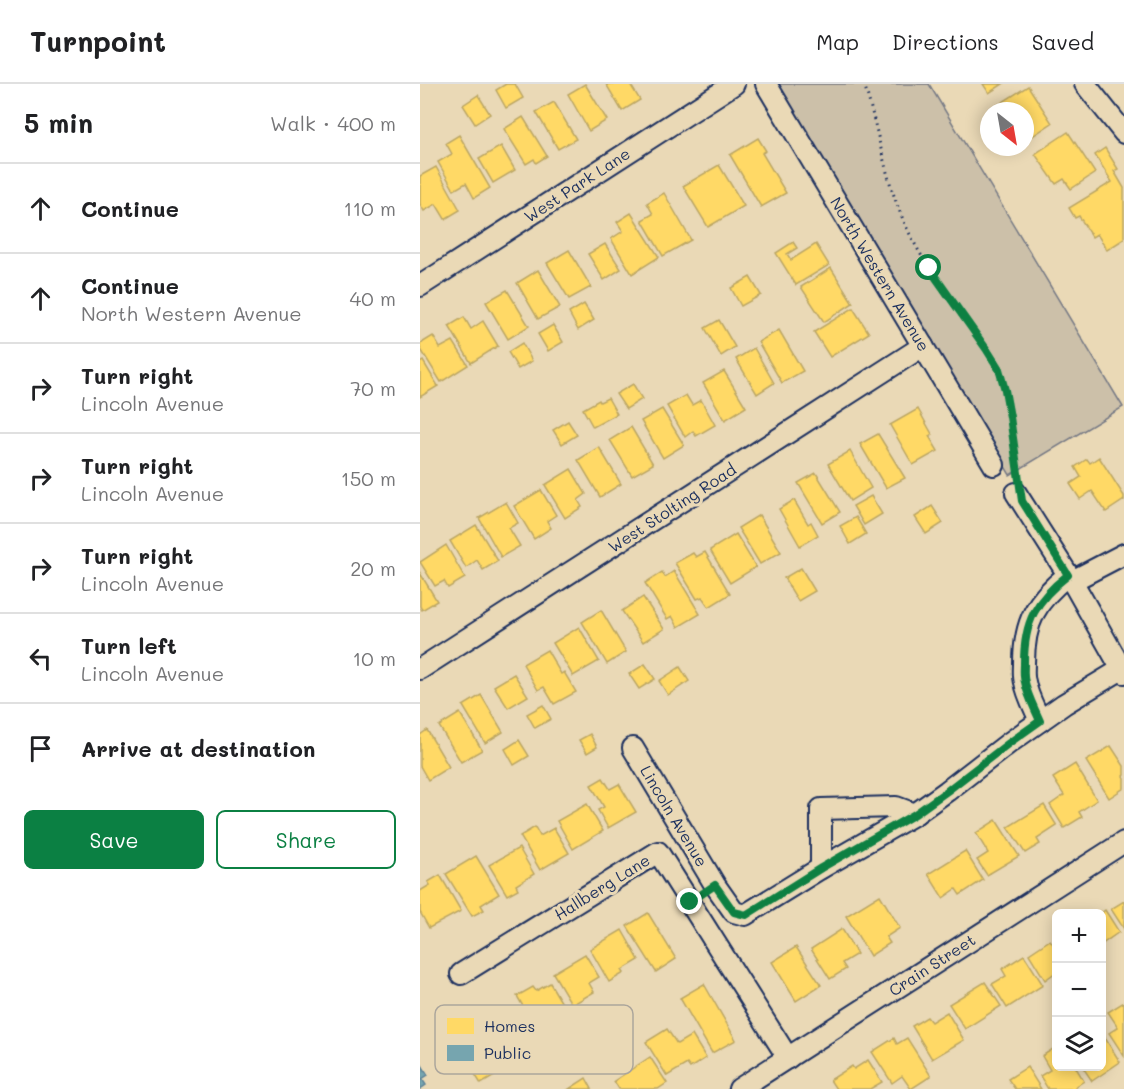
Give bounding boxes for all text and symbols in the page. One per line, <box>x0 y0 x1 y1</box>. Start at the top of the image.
text: Turnpoint <box>30 23 166 59</box>
text: Map <box>816 28 859 55</box>
text: Directions <box>892 28 999 55</box>
text: Saved <box>1032 28 1094 55</box>
north arrow <box>980 102 1034 156</box>
text: 5 min <box>24 106 93 140</box>
text: Walk · 400 m <box>270 110 396 136</box>
street label: West Park Lane <box>520 142 634 227</box>
icon: ahead <box>24 192 57 225</box>
street label: North Western Avenue <box>826 193 935 355</box>
text: Continue <box>81 194 179 223</box>
text: 110 m <box>343 195 396 221</box>
route start <box>915 254 941 280</box>
text: Continue <box>81 271 179 300</box>
icon: ahead <box>24 282 57 315</box>
text: 40 m <box>350 285 396 311</box>
text: North Western Avenue <box>81 300 302 326</box>
text: Turn right <box>81 361 193 390</box>
icon: right <box>24 372 57 405</box>
text: 70 m <box>350 375 396 401</box>
text: Lincoln Avenue <box>81 390 224 416</box>
text: Turn right <box>81 451 193 480</box>
street label: West Stolting Road <box>604 458 740 557</box>
icon: right <box>24 462 57 495</box>
text: 150 m <box>341 465 396 491</box>
text: Lincoln Avenue <box>81 480 224 506</box>
text: Turn right <box>81 541 193 570</box>
icon: right <box>24 552 57 585</box>
text: 20 m <box>350 555 396 581</box>
text: Lincoln Avenue <box>81 570 224 596</box>
text: Turn left <box>81 631 177 660</box>
icon: left <box>24 642 57 675</box>
text: 10 m <box>352 645 396 671</box>
text: Lincoln Avenue <box>81 660 224 686</box>
icon: arrive <box>24 732 57 765</box>
text: Arrive at destination <box>81 734 316 763</box>
street label: Lincoln Avenue <box>636 761 713 870</box>
button: Save <box>24 810 204 869</box>
button: Share <box>216 810 396 869</box>
street label: Hallberg Lane <box>550 849 654 924</box>
route end <box>676 888 702 914</box>
map controls <box>1052 909 1106 1071</box>
button: + <box>1052 909 1106 963</box>
street label: Crain Street <box>884 929 979 1000</box>
button: − <box>1052 963 1106 1017</box>
legend <box>435 1005 633 1074</box>
text: Homes <box>484 1015 535 1036</box>
button: layers <box>1052 1017 1106 1071</box>
text: Public <box>484 1042 531 1063</box>

